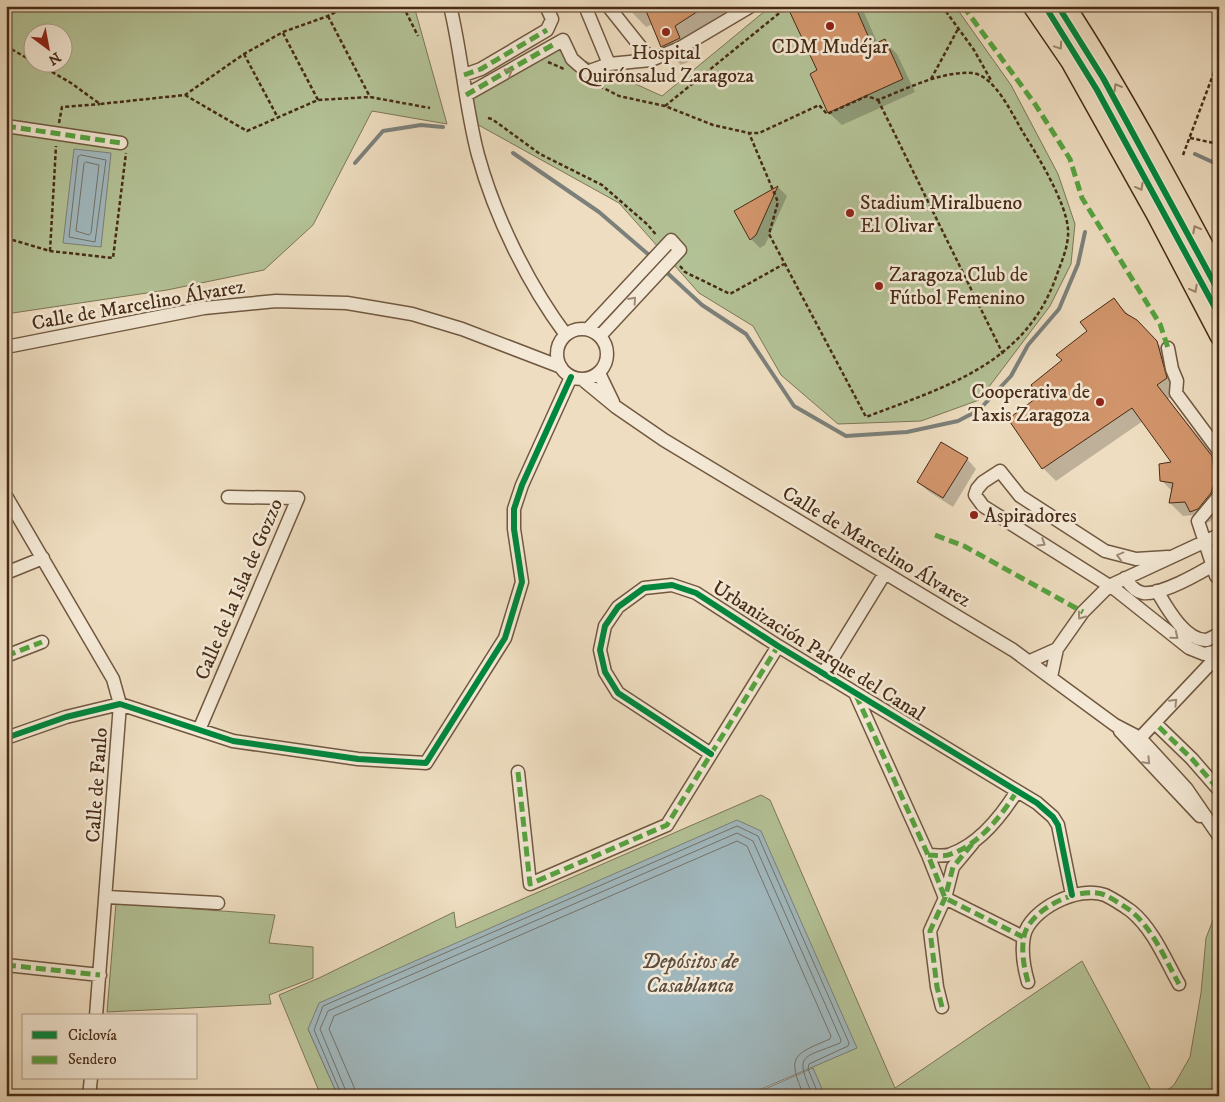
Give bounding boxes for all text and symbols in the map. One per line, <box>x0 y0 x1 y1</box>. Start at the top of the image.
marker: CDM Mudéjar <box>824 20 836 32</box>
north arrow <box>22 22 72 72</box>
marker: Hospital Quirónsalud Zaragoza <box>660 26 672 38</box>
place label: CDM Mudéjar <box>771 35 889 60</box>
place label: Hospital Quirónsalud Zaragoza <box>578 41 755 89</box>
one-way arrow <box>1052 41 1062 50</box>
text: N <box>44 47 64 69</box>
one-way arrow <box>503 68 512 78</box>
one-way arrow <box>1113 83 1123 92</box>
one-way arrow <box>1134 182 1144 191</box>
place label: Stadium Miralbueno El Olivar <box>860 191 1022 239</box>
marker: Stadium Miralbueno El Olivar <box>844 207 856 219</box>
one-way arrow <box>1192 225 1202 234</box>
place label: Zaragoza Club de Fútbol Femenino <box>889 263 1028 311</box>
street label: Calle de Marcelino Álvarez <box>30 273 247 337</box>
marker: Zaragoza Club de Fútbol Femenino <box>873 280 885 292</box>
one-way arrow <box>1188 284 1198 293</box>
one-way arrow <box>627 297 636 306</box>
place label: Cooperativa de Taxis Zaragoza <box>968 380 1091 428</box>
marker: Cooperativa de Taxis Zaragoza <box>1094 396 1106 408</box>
street label: Calle de Marcelino Álvarez <box>777 480 976 614</box>
street label: Calle de la Isla de Gozzo <box>190 495 289 684</box>
place label: Aspiradores <box>984 504 1077 529</box>
marker: Aspiradores <box>968 509 980 521</box>
one-way arrow <box>1036 537 1046 546</box>
one-way arrow <box>1116 551 1125 561</box>
street label: Urbanización Parque del Canal <box>707 575 929 727</box>
one-way arrow <box>1078 610 1087 620</box>
one-way arrow <box>1169 631 1178 640</box>
one-way arrow <box>1168 699 1177 708</box>
street label: Calle de Fanlo <box>81 727 114 843</box>
one-way arrow <box>1141 755 1150 764</box>
water label: Depósitos de Casablanca <box>641 949 739 999</box>
legend <box>22 1014 198 1080</box>
text: Ciclovía <box>68 1026 117 1045</box>
text: Sendero <box>68 1050 116 1069</box>

